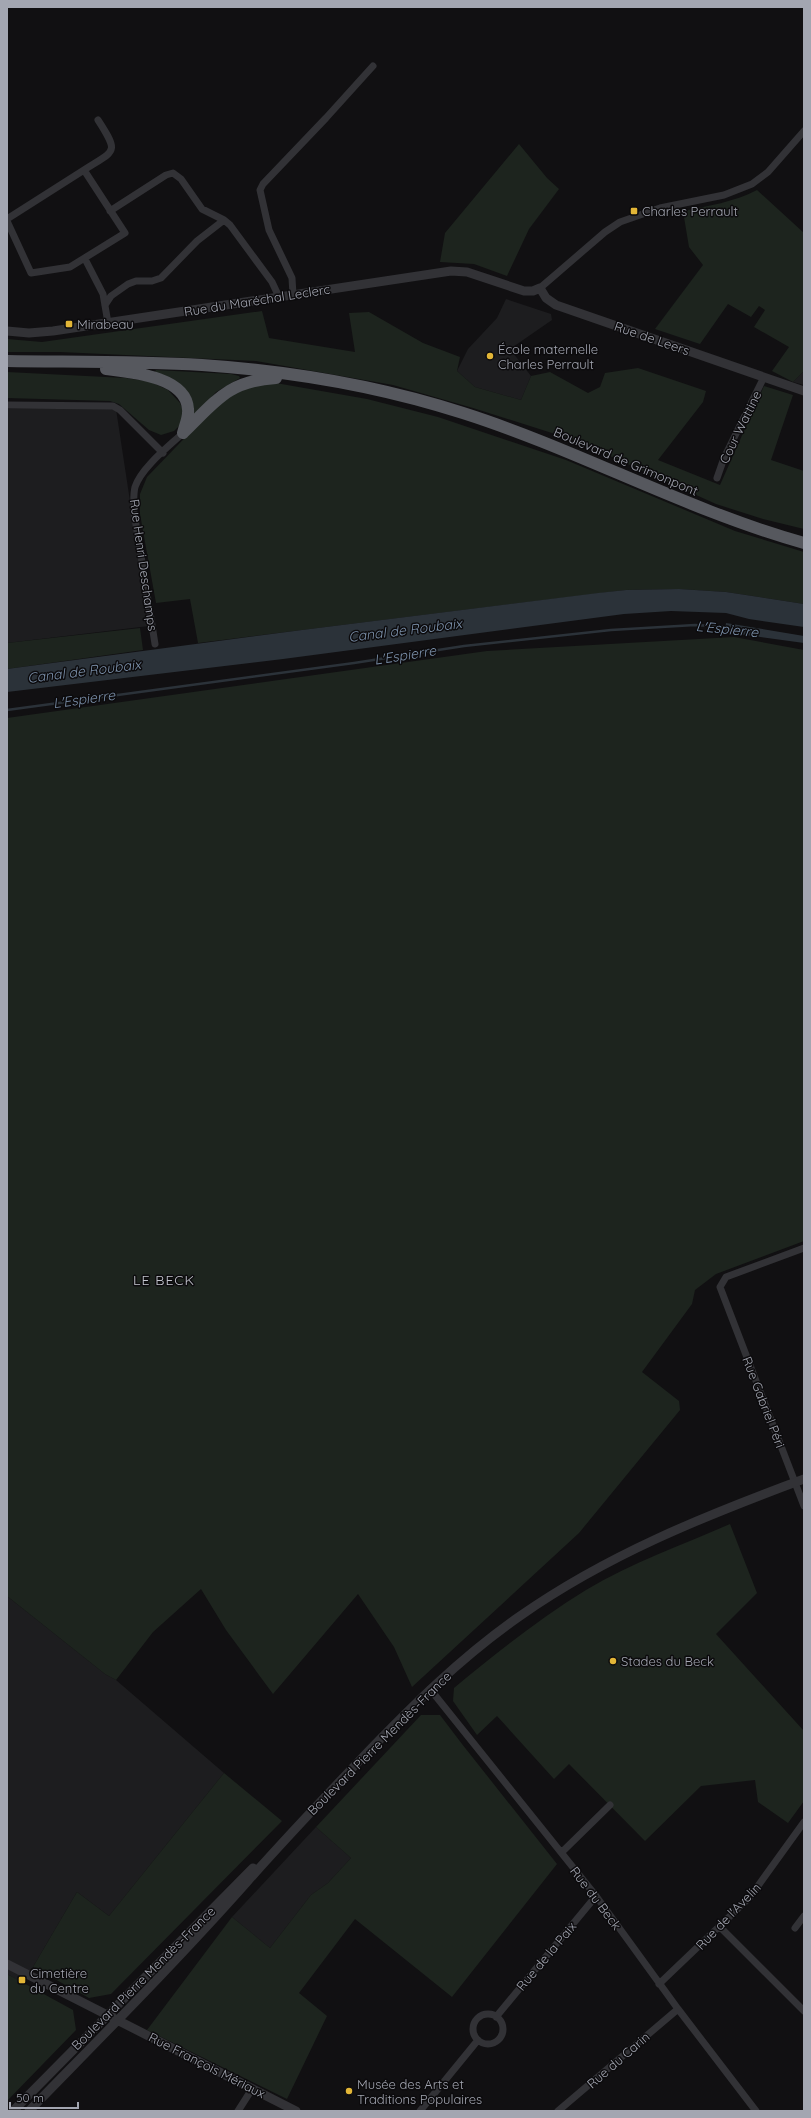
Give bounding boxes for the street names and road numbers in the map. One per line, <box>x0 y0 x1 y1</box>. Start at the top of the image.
street label: Rue du Maréchal Leclerc <box>183 280 331 319</box>
street label: Rue de Leers <box>612 318 692 358</box>
street label: Cour Wattine <box>715 388 765 466</box>
street label: Boulevard de Grimonpont <box>551 423 701 499</box>
street label: Rue Henri Deschamps <box>127 498 161 632</box>
street label: Rue Gabriel Péri <box>739 1354 789 1450</box>
street label: Boulevard Pierre Mendès-France <box>304 1668 454 1818</box>
street label: Rue du Beck <box>567 1863 625 1933</box>
street label: Rue de l'Avelin <box>692 1879 764 1953</box>
street label: Boulevard Pierre Mendès-France <box>68 1903 218 2053</box>
street label: Rue de la Paix <box>513 1918 579 1994</box>
street label: Rue François Mériaux <box>146 2029 268 2101</box>
street label: Rue du Carin <box>583 2029 653 2091</box>

